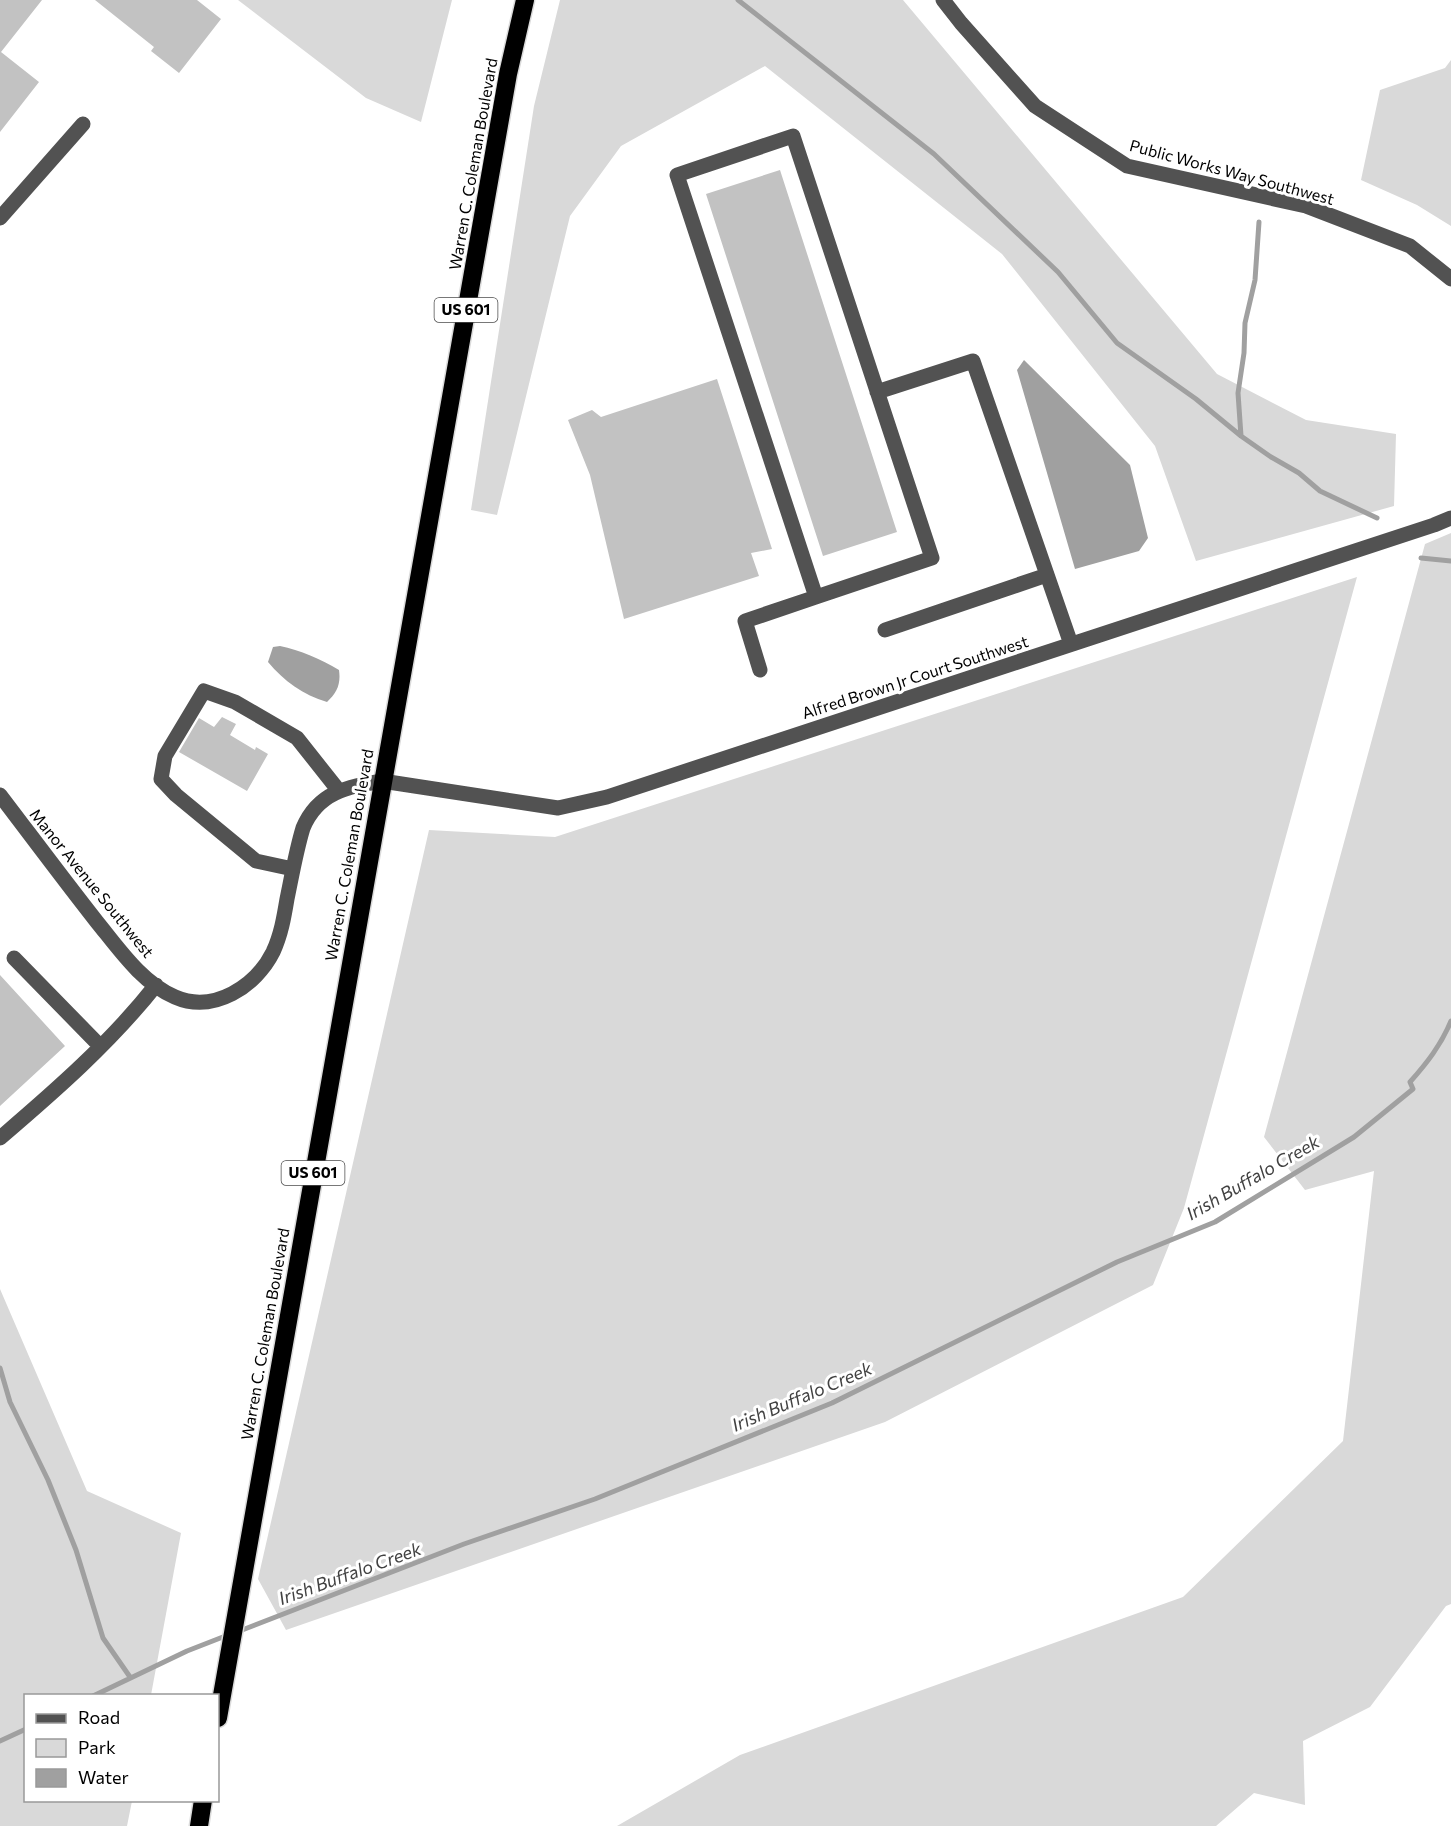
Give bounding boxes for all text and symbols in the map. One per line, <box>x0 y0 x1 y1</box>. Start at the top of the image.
street label: Warren C. Coleman Boulevard <box>444 56 501 272</box>
street label: Public Works Way Southwest <box>1128 135 1337 208</box>
road number: US 601 <box>434 298 498 322</box>
street label: Alfred Brown Jr Court Southwest <box>799 631 1031 722</box>
street label: Warren C. Coleman Boulevard <box>320 747 377 963</box>
street label: Manor Avenue Southwest <box>26 804 159 961</box>
water label: Irish Buffalo Creek <box>1182 1129 1324 1224</box>
road number: US 601 <box>282 1161 344 1185</box>
street label: Warren C. Coleman Boulevard <box>236 1226 293 1442</box>
water label: Irish Buffalo Creek <box>728 1356 876 1436</box>
water label: Irish Buffalo Creek <box>275 1537 425 1609</box>
legend <box>24 1694 219 1802</box>
text: Road <box>78 1706 120 1728</box>
text: Park <box>78 1736 116 1758</box>
text: Water <box>78 1766 129 1788</box>

